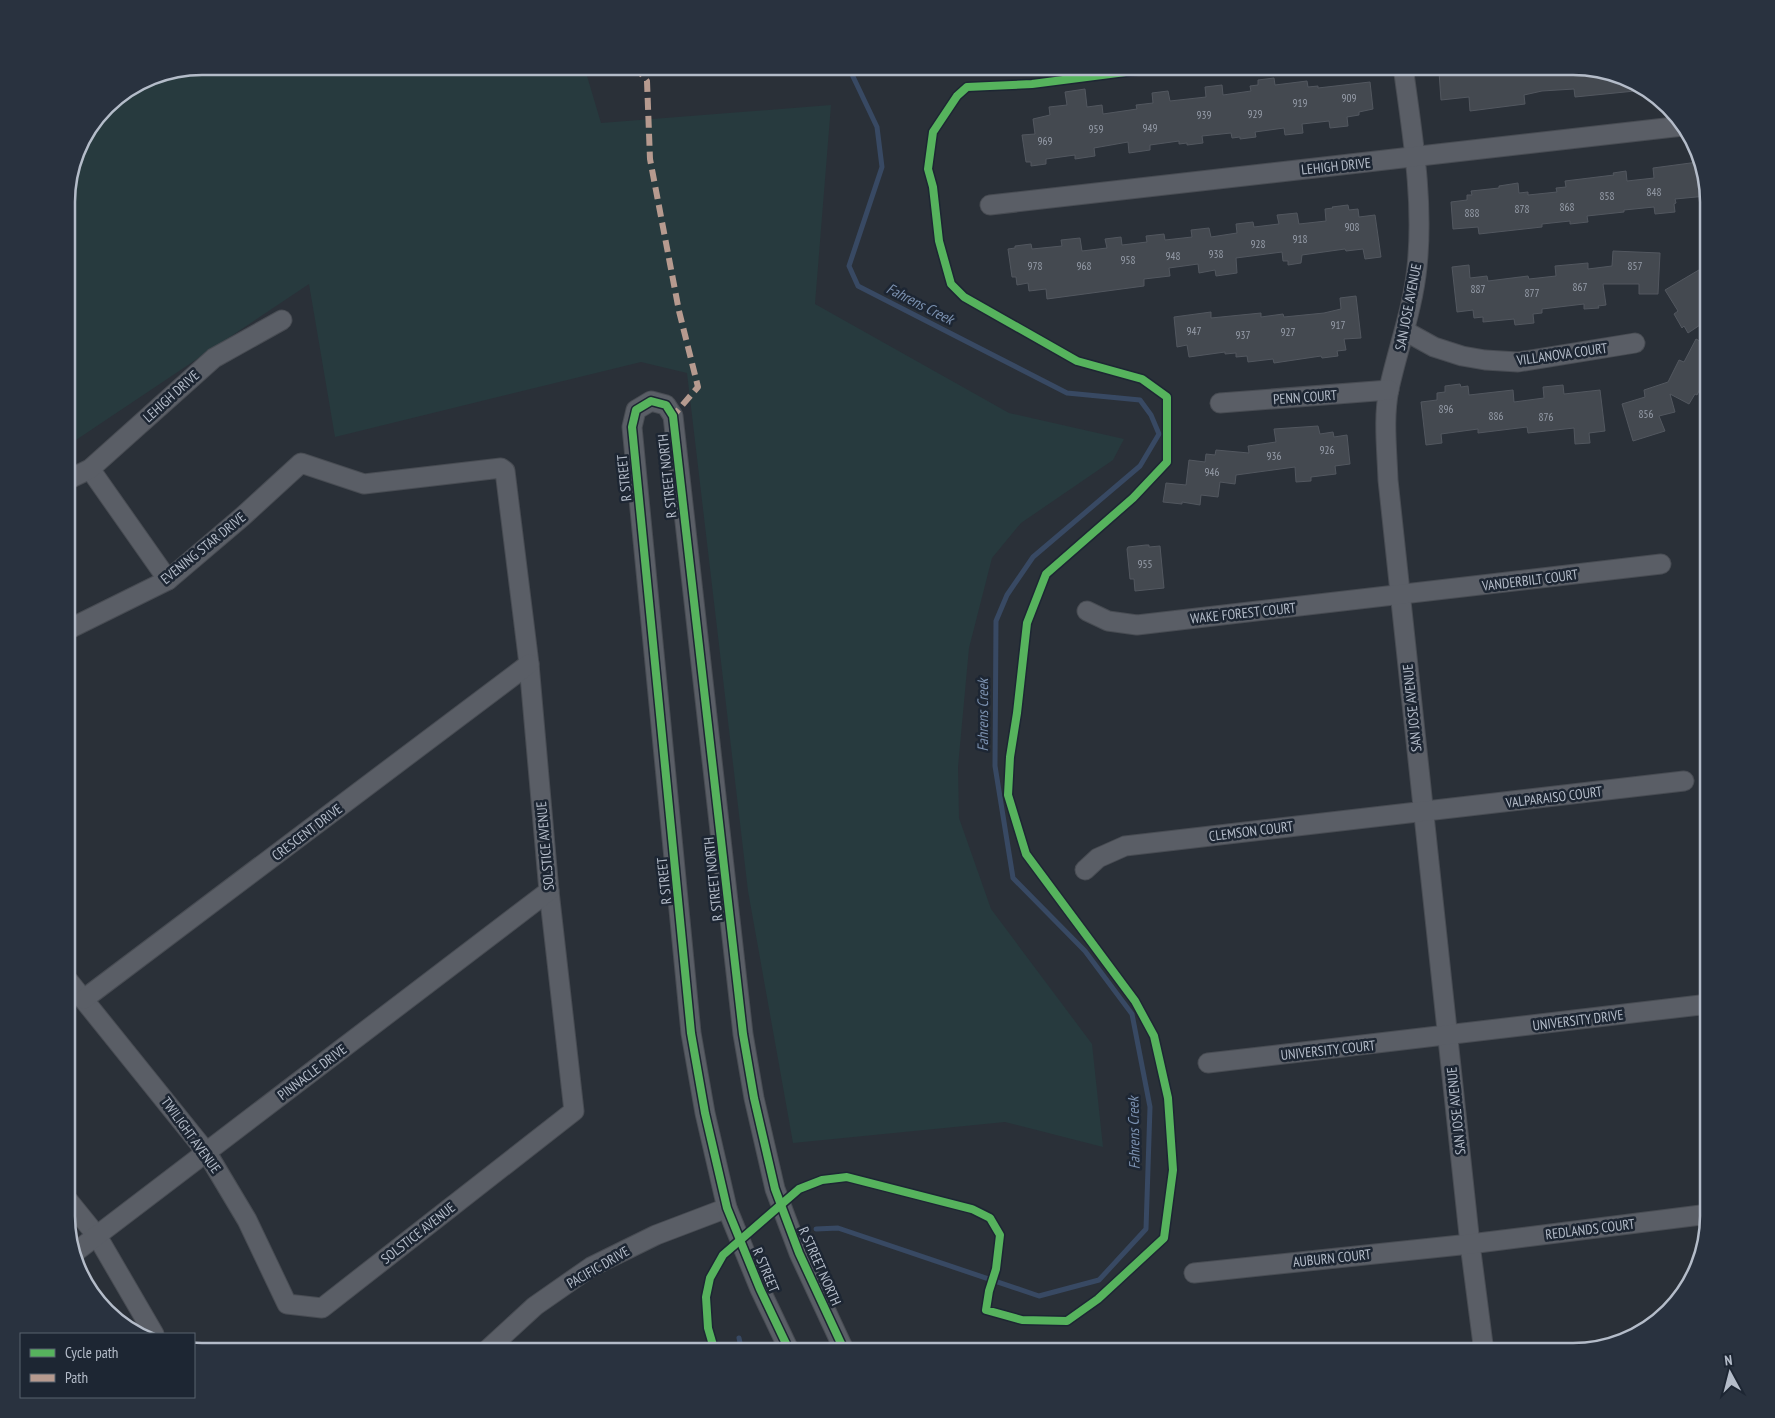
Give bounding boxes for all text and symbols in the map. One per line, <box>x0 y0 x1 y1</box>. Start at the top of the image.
house number: 909 <box>1342 91 1356 105</box>
house number: 919 <box>1293 96 1307 110</box>
house number: 929 <box>1248 107 1262 121</box>
house number: 939 <box>1197 108 1211 122</box>
house number: 949 <box>1143 121 1157 135</box>
house number: 959 <box>1089 122 1103 136</box>
house number: 969 <box>1038 134 1052 148</box>
street label: LEHIGH DRIVE <box>1300 153 1372 179</box>
house number: 848 <box>1647 185 1661 199</box>
house number: 858 <box>1600 189 1614 203</box>
house number: 868 <box>1560 200 1574 214</box>
house number: 878 <box>1515 202 1529 216</box>
house number: 888 <box>1465 206 1479 220</box>
house number: 908 <box>1345 220 1359 234</box>
house number: 918 <box>1293 232 1307 246</box>
house number: 928 <box>1251 237 1265 251</box>
house number: 938 <box>1209 247 1223 261</box>
house number: 948 <box>1166 249 1180 263</box>
house number: 958 <box>1121 253 1135 267</box>
house number: 978 <box>1028 259 1042 273</box>
house number: 968 <box>1077 259 1091 273</box>
house number: 857 <box>1628 259 1642 273</box>
street label: SAN JOSE AVENUE <box>1391 262 1425 352</box>
water label: Fahrens Creek <box>883 279 959 330</box>
house number: 867 <box>1573 280 1587 294</box>
house number: 887 <box>1471 282 1485 296</box>
house number: 877 <box>1525 286 1539 300</box>
house number: 917 <box>1331 318 1345 332</box>
house number: 947 <box>1187 324 1201 338</box>
house number: 927 <box>1281 325 1295 339</box>
house number: 937 <box>1236 328 1250 342</box>
street label: VILLANOVA COURT <box>1514 339 1609 369</box>
street label: LEHIGH DRIVE <box>139 366 203 426</box>
street label: PENN COURT <box>1273 386 1338 408</box>
house number: 896 <box>1439 402 1453 416</box>
house number: 856 <box>1639 407 1653 421</box>
house number: 886 <box>1489 409 1503 423</box>
house number: 876 <box>1539 410 1553 424</box>
street label: R STREET NORTH <box>654 433 680 519</box>
house number: 926 <box>1320 443 1334 457</box>
house number: 936 <box>1267 449 1281 463</box>
street label: R STREET <box>613 453 635 502</box>
house number: 946 <box>1205 465 1219 479</box>
street label: EVENING STAR DRIVE <box>157 508 249 588</box>
house number: 955 <box>1138 557 1152 571</box>
street label: VANDERBILT COURT <box>1480 565 1580 595</box>
street label: WAKE FOREST COURT <box>1189 598 1297 627</box>
street label: SAN JOSE AVENUE <box>1398 663 1426 753</box>
water label: Fahrens Creek <box>973 676 992 751</box>
street label: VALPARAISO COURT <box>1504 782 1604 812</box>
street label: CRESCENT DRIVE <box>268 800 346 864</box>
street label: SOLSTICE AVENUE <box>532 801 558 891</box>
street label: CLEMSON COURT <box>1208 817 1295 845</box>
street label: R STREET NORTH <box>700 836 726 922</box>
street label: R STREET <box>653 856 675 905</box>
street label: UNIVERSITY DRIVE <box>1532 1005 1624 1035</box>
street label: UNIVERSITY COURT <box>1280 1036 1377 1064</box>
street label: PINNACLE DRIVE <box>274 1040 350 1104</box>
street label: SAN JOSE AVENUE <box>1442 1066 1470 1156</box>
street label: TWILIGHT AVENUE <box>157 1093 225 1177</box>
water label: Fahrens Creek <box>1123 1094 1144 1170</box>
street label: SOLSTICE AVENUE <box>377 1198 459 1268</box>
street label: REDLANDS COURT <box>1544 1215 1636 1243</box>
street label: R STREET NORTH <box>795 1224 845 1308</box>
street label: PACIFIC DRIVE <box>563 1242 633 1292</box>
street label: R STREET <box>749 1245 784 1296</box>
street label: AUBURN COURT <box>1292 1245 1373 1271</box>
legend <box>20 1333 195 1398</box>
text: Cycle path <box>65 1343 118 1362</box>
north arrow <box>1705 1348 1755 1398</box>
text: N <box>1724 1351 1733 1369</box>
text: Path <box>65 1368 88 1387</box>

